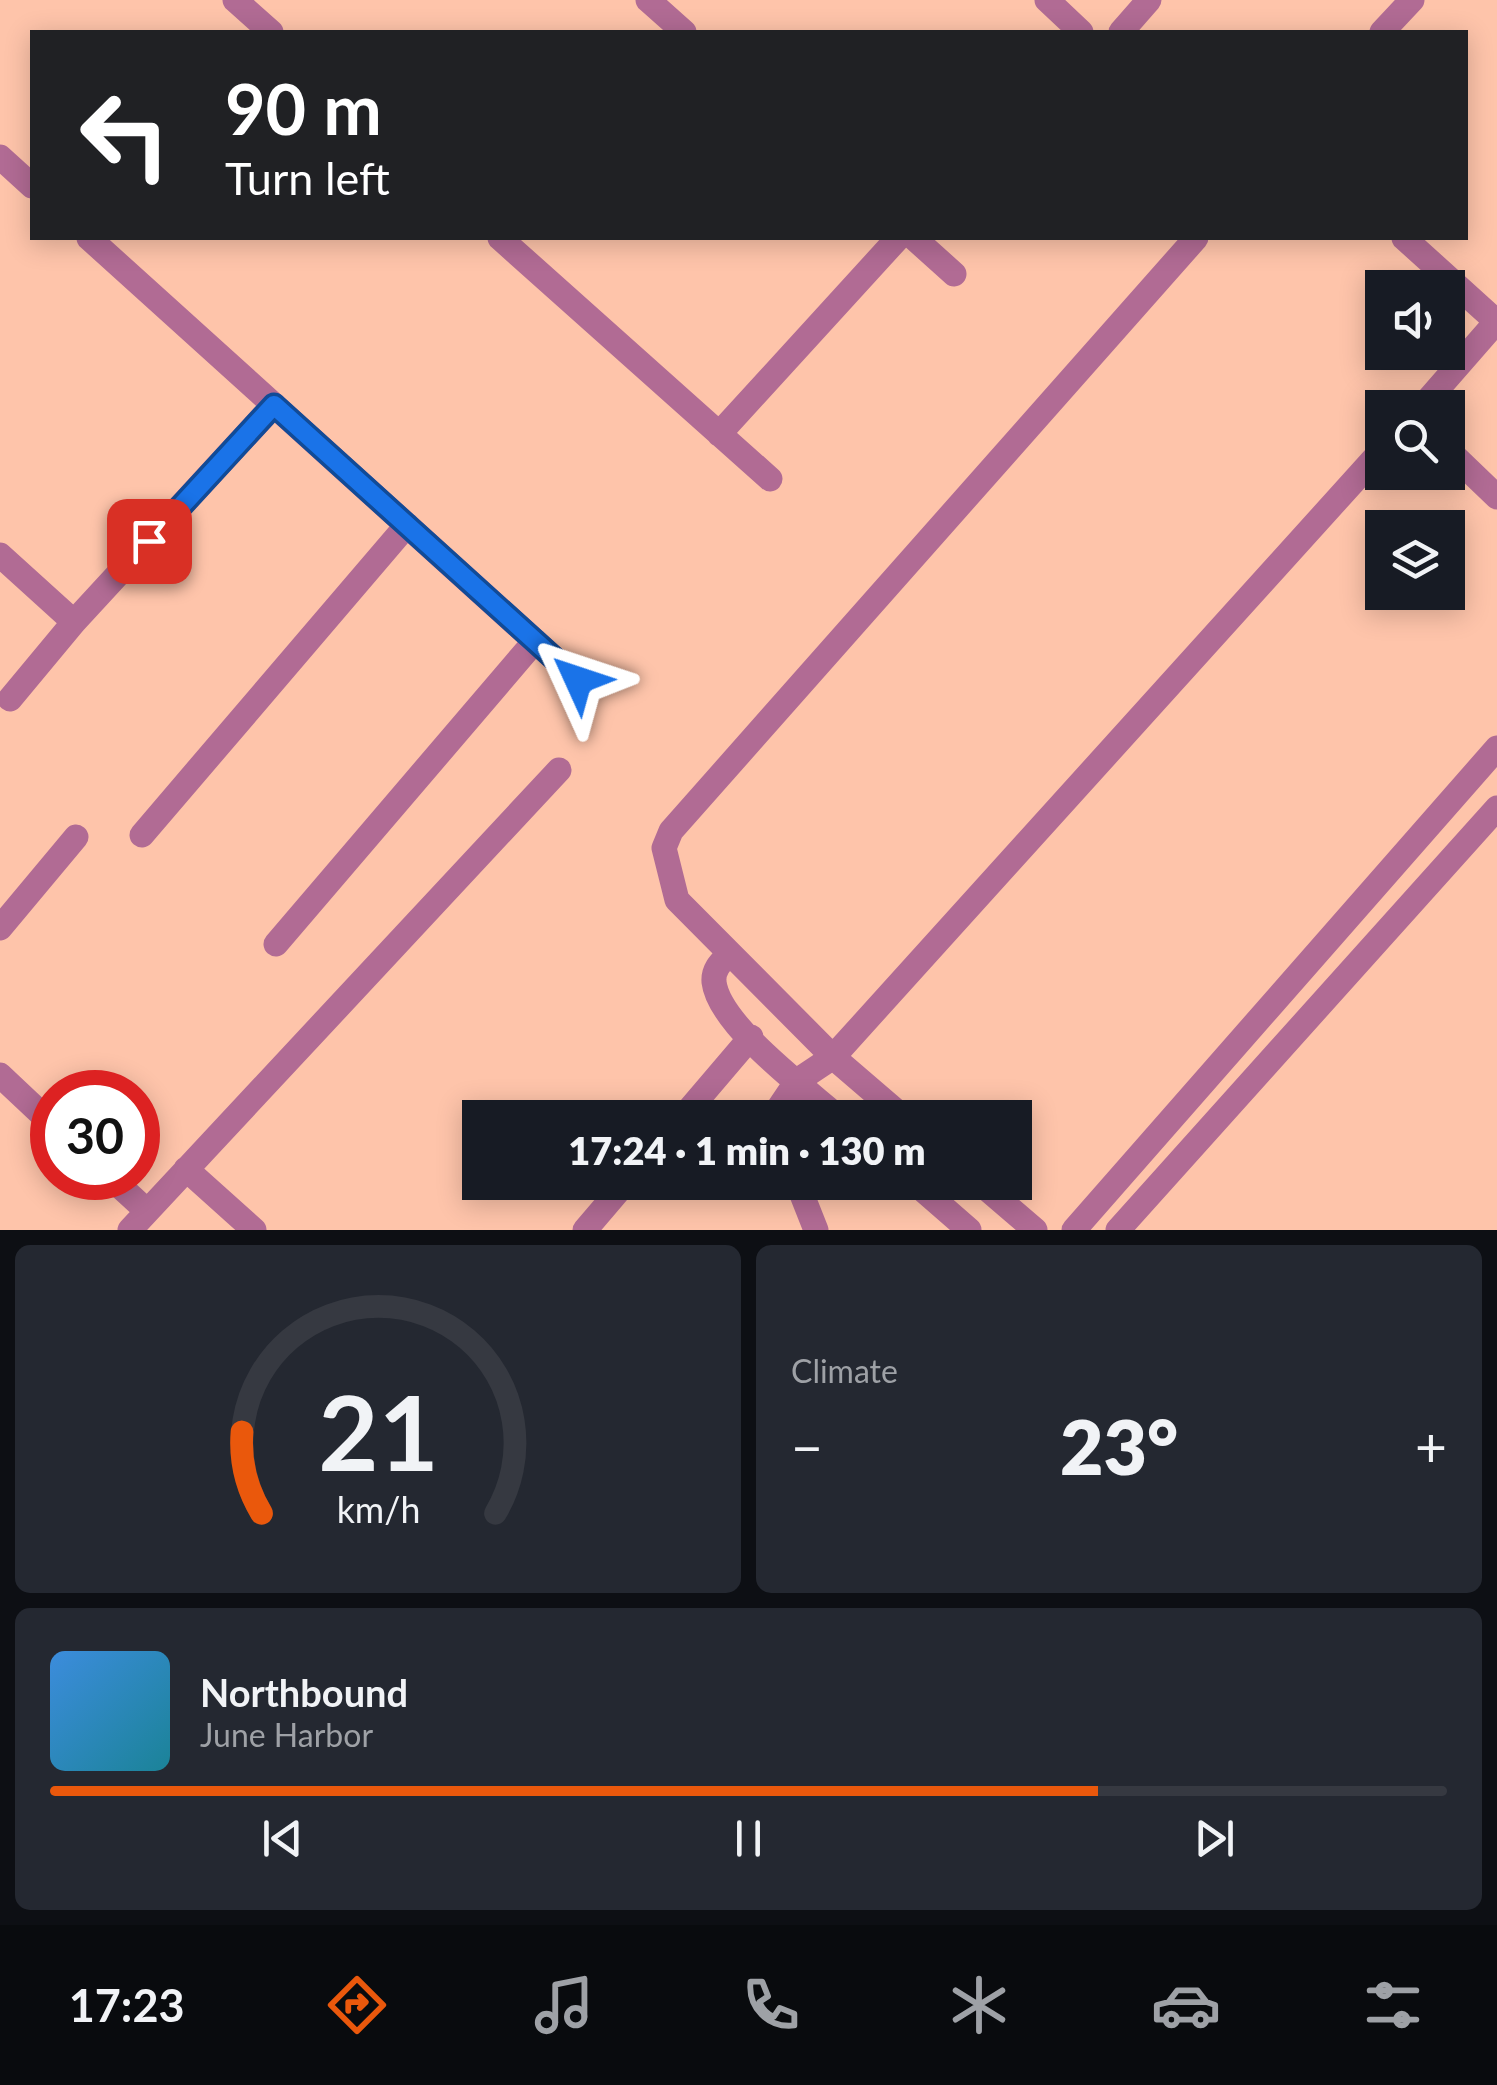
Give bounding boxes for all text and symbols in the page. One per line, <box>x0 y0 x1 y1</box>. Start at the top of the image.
text: 90 m <box>225 66 382 150</box>
icon: left <box>60 70 190 200</box>
text: Turn left <box>225 151 390 205</box>
map controls <box>1365 270 1465 610</box>
button: sound <box>1365 270 1465 370</box>
button: search <box>1365 390 1465 490</box>
pin <box>107 499 192 584</box>
button: layers <box>1365 510 1465 610</box>
icon: arrive <box>122 514 177 569</box>
position arrow <box>526 628 630 732</box>
speed limit sign: 30 <box>30 1070 160 1200</box>
text: 17:24 · 1 min · 130 m <box>568 1127 926 1173</box>
text: Climate <box>791 1351 898 1390</box>
text: 21 <box>318 1368 438 1493</box>
text: 23° <box>1060 1401 1178 1491</box>
text: − <box>791 1413 823 1479</box>
text: + <box>1415 1413 1447 1479</box>
text: km/h <box>336 1488 420 1531</box>
text: Northbound <box>200 1669 408 1715</box>
text: June Harbor <box>200 1715 373 1754</box>
icon: previous <box>255 1811 310 1866</box>
icon: pause <box>721 1811 776 1866</box>
icon: next <box>1187 1811 1242 1866</box>
icon: directions <box>322 1970 392 2040</box>
icon: music <box>529 1970 599 2040</box>
icon: phone <box>736 1970 806 2040</box>
icon: climate <box>944 1970 1014 2040</box>
icon: car <box>1151 1970 1221 2040</box>
icon: filters <box>1358 1970 1428 2040</box>
text: 17:23 <box>69 1978 185 2032</box>

